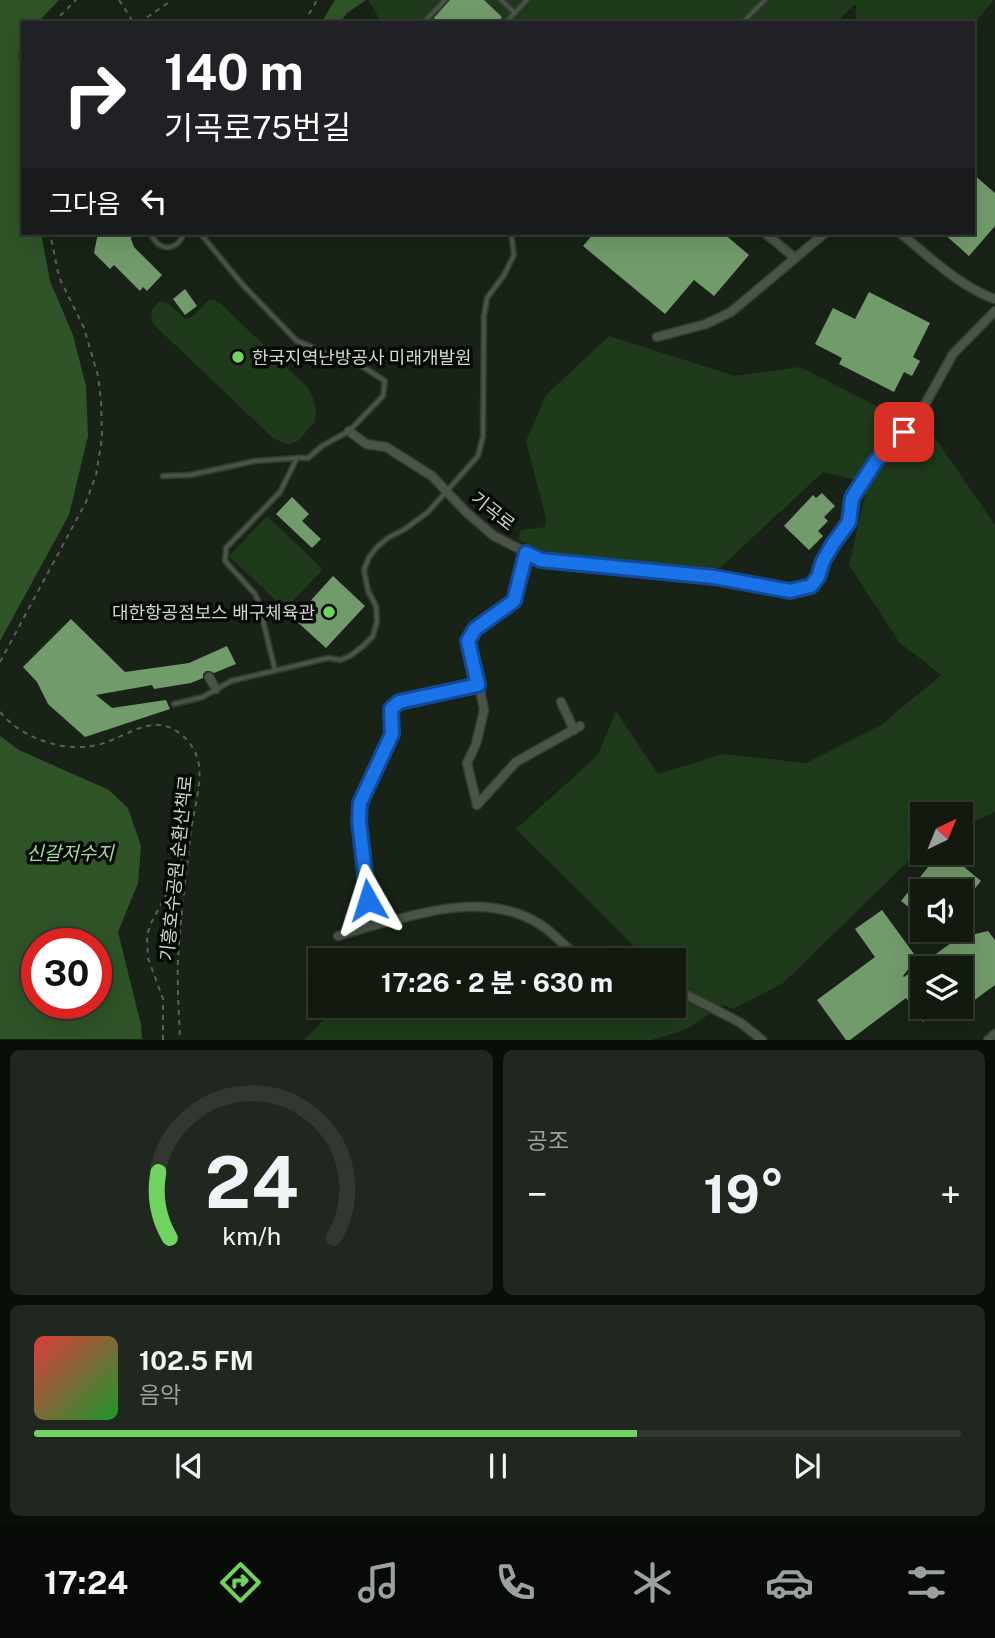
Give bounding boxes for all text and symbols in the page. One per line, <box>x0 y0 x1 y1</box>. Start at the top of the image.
text: 140 m <box>164 43 304 101</box>
icon: right <box>49 49 140 140</box>
text: 기곡로75번길 <box>164 109 351 146</box>
icon: left <box>135 182 173 220</box>
text: 그다음 <box>49 188 121 219</box>
place label: 한국지역난방공사 미래개발원 <box>252 347 472 368</box>
marker: 한국지역난방공사 미래개발원 <box>230 349 246 365</box>
pin <box>874 402 934 462</box>
icon: arrive <box>885 413 923 451</box>
street label: 기곡로 <box>467 487 519 535</box>
place label: 대한항공점보스 배구체육관 <box>112 602 315 623</box>
marker: 대한항공점보스 배구체육관 <box>321 604 337 620</box>
street label: 기흥호수공원 순환산책로 <box>156 774 196 962</box>
north arrow <box>910 802 973 864</box>
map controls <box>910 802 973 1019</box>
water label: 신갈저수지 <box>26 842 115 864</box>
position arrow <box>331 863 405 937</box>
button: sound <box>910 879 973 942</box>
speed limit sign: 30 <box>21 928 112 1019</box>
button: layers <box>910 956 973 1019</box>
text: 17:26 · 2 분 · 630 m <box>381 967 613 998</box>
text: 공조 <box>527 1127 569 1154</box>
text: 24 <box>204 1140 298 1225</box>
text: 19° <box>703 1164 784 1225</box>
text: − <box>527 1172 548 1217</box>
text: + <box>940 1172 961 1217</box>
text: km/h <box>222 1221 281 1251</box>
text: 102.5 FM <box>139 1345 254 1376</box>
text: 음악 <box>139 1381 181 1408</box>
icon: previous <box>170 1447 208 1485</box>
icon: pause <box>479 1447 517 1485</box>
icon: next <box>788 1447 826 1485</box>
icon: directions <box>216 1558 265 1607</box>
icon: music <box>354 1558 403 1607</box>
icon: phone <box>491 1558 540 1607</box>
icon: climate <box>628 1558 677 1607</box>
icon: car <box>765 1558 814 1607</box>
icon: filters <box>902 1558 951 1607</box>
text: 17:24 <box>44 1564 128 1601</box>

